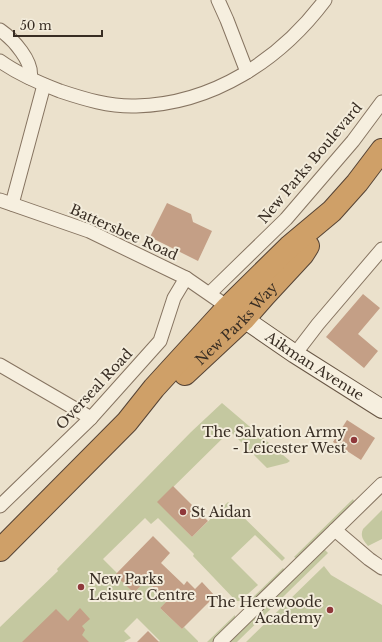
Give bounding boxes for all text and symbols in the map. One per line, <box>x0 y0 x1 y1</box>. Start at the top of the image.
scale bar <box>14 12 102 38</box>
text: 50 m <box>20 18 52 33</box>
street label: New Parks Boulevard <box>254 98 366 227</box>
street label: Battersbee Road <box>67 200 181 264</box>
street label: New Parks Way <box>191 278 281 369</box>
street label: Aikman Avenue <box>261 327 367 404</box>
street label: Overseal Road <box>52 344 136 433</box>
place label: The Salvation Army - Leicester West <box>202 423 347 457</box>
marker: The Salvation Army - Leicester West <box>349 435 359 445</box>
place label: St Aidan <box>191 503 251 521</box>
marker: St Aidan <box>178 507 188 517</box>
place label: New Parks Leisure Centre <box>89 570 195 604</box>
marker: New Parks Leisure Centre <box>76 582 86 592</box>
place label: The Herewoode Academy <box>207 593 322 627</box>
marker: The Herewoode Academy <box>325 605 335 615</box>

